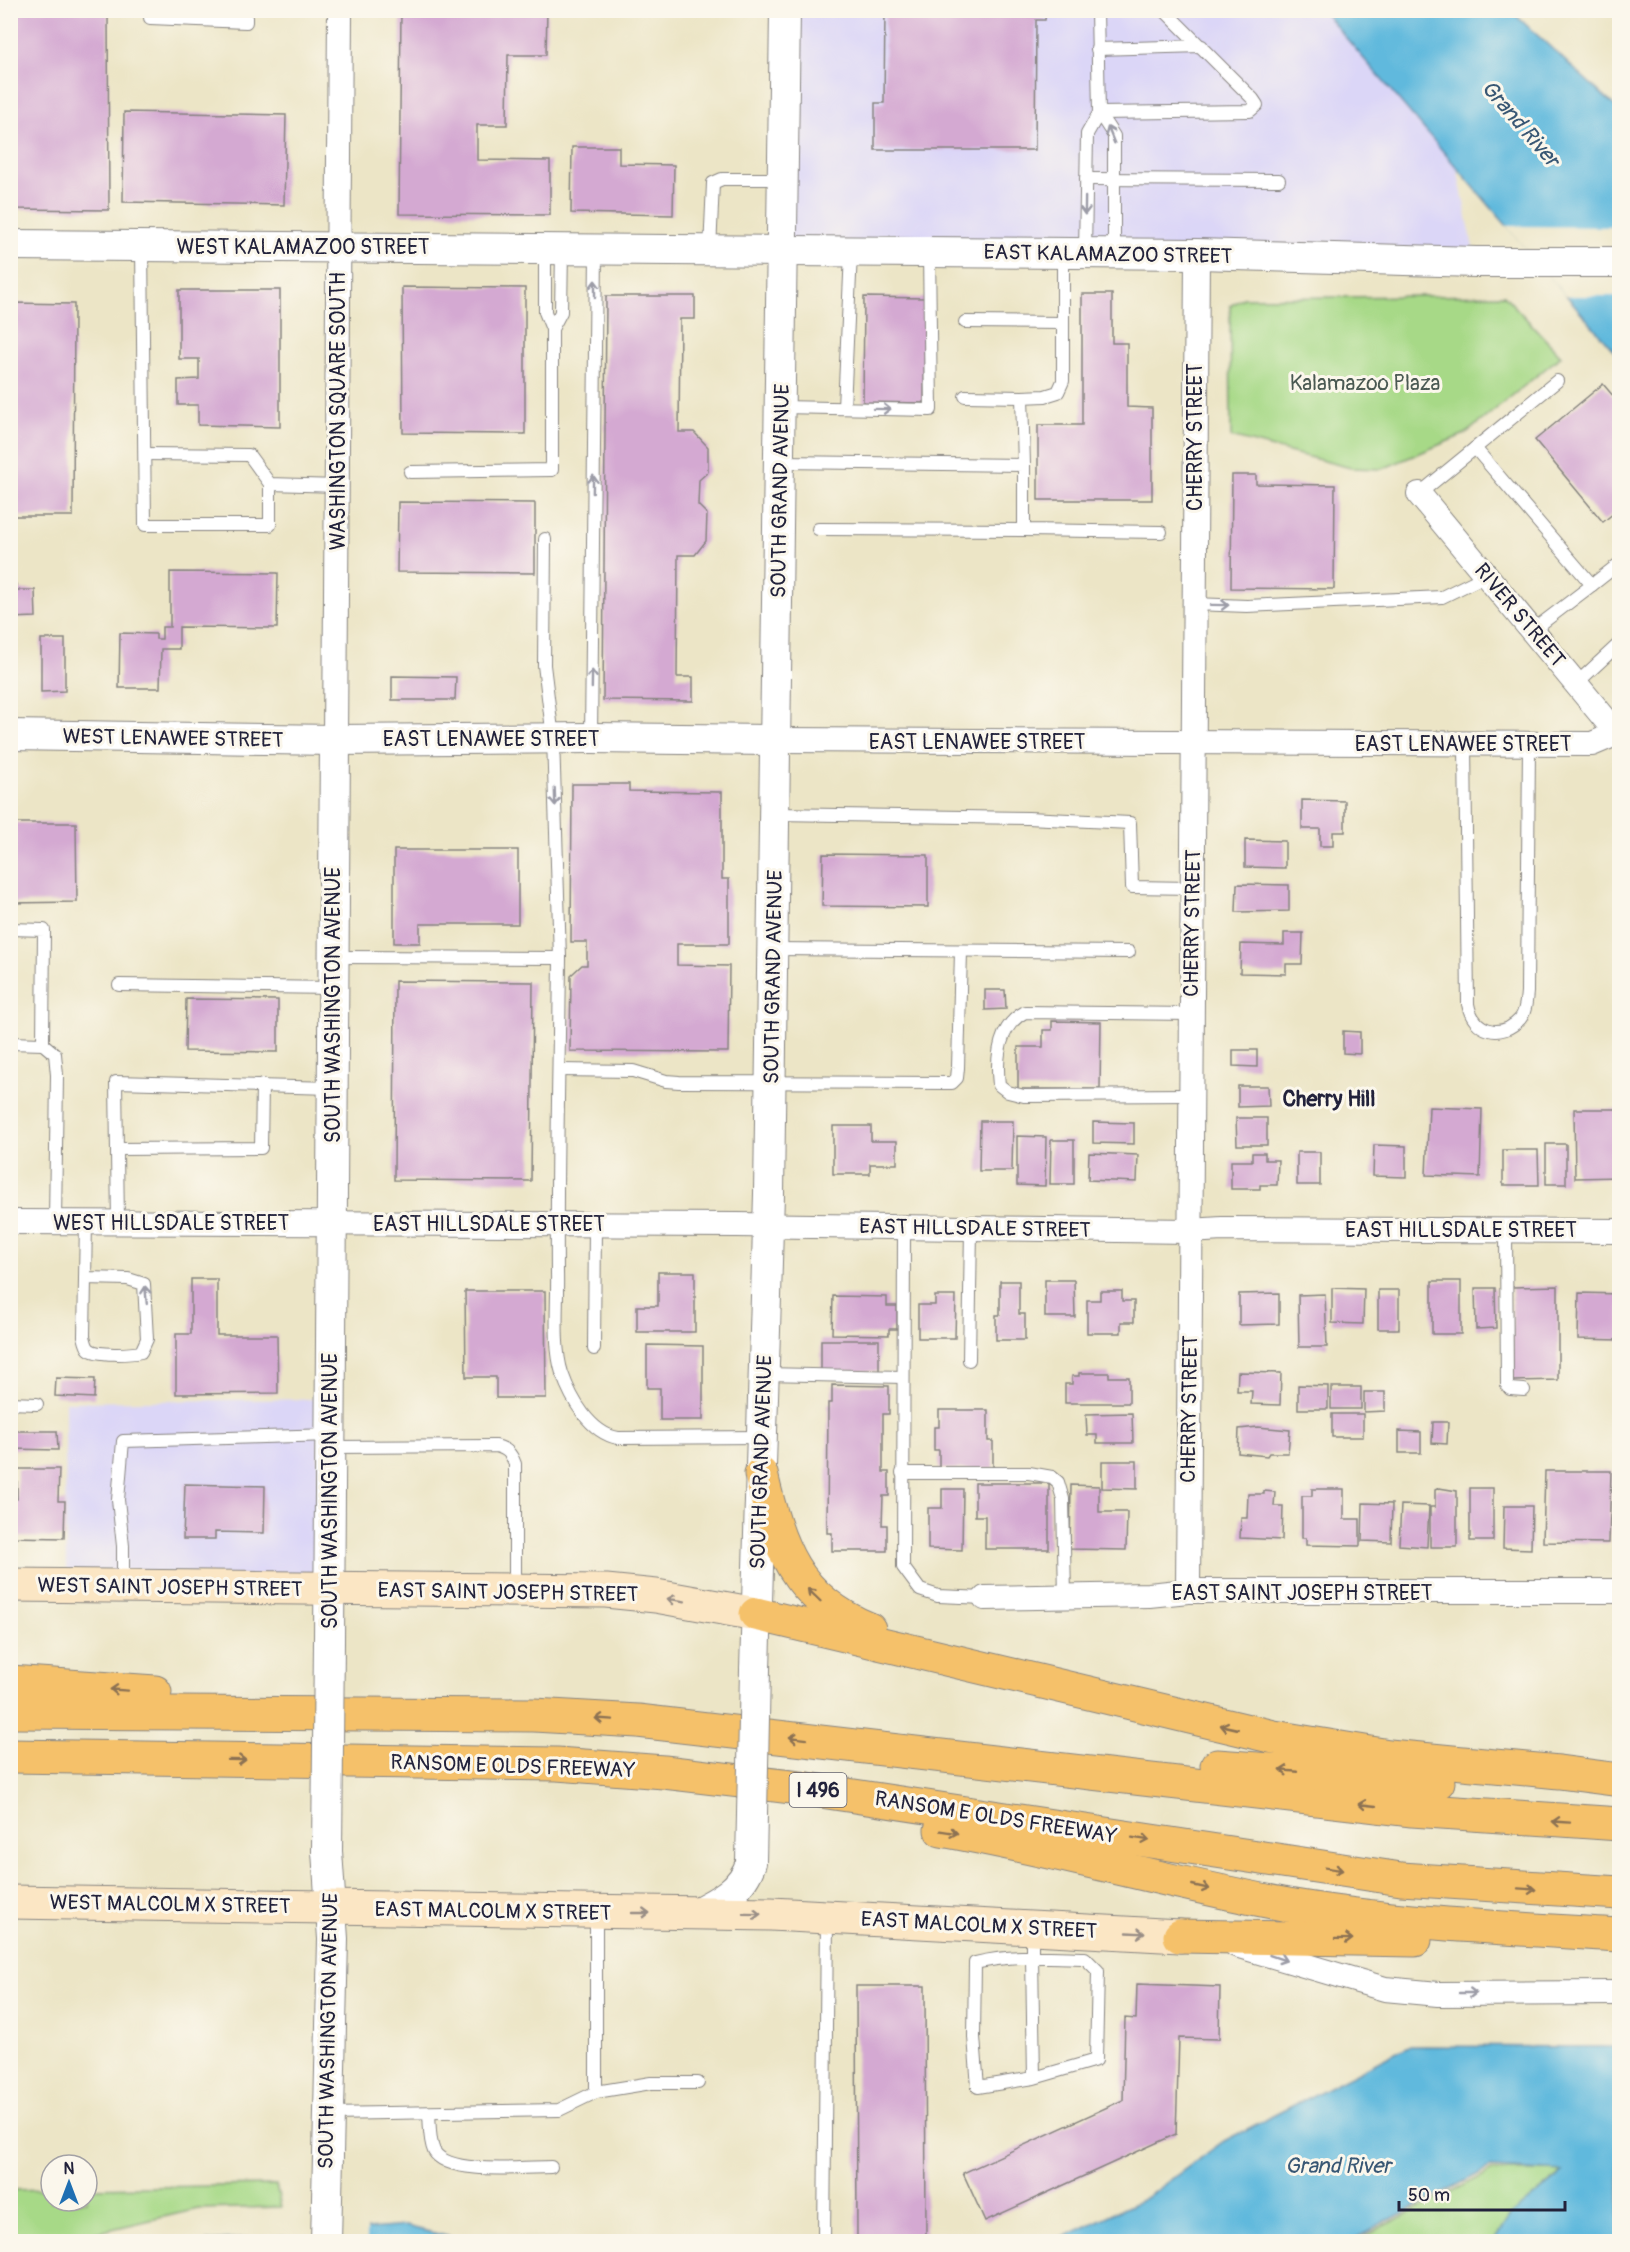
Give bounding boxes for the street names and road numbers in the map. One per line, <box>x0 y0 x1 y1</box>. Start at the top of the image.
street label: WEST KALAMAZOO STREET <box>177 234 430 261</box>
street label: EAST KALAMAZOO STREET <box>983 239 1233 270</box>
street label: WASHINGTON SQUARE SOUTH <box>325 272 352 550</box>
street label: CHERRY STREET <box>1182 363 1209 511</box>
street label: SOUTH GRAND AVENUE <box>765 383 796 598</box>
street label: RIVER STREET <box>1468 558 1571 673</box>
street label: WEST LENAWEE STREET <box>62 723 284 754</box>
street label: EAST LENAWEE STREET <box>383 726 600 753</box>
street label: EAST LENAWEE STREET <box>869 729 1086 756</box>
street label: EAST LENAWEE STREET <box>1355 731 1572 758</box>
street label: CHERRY STREET <box>1178 849 1207 997</box>
street label: SOUTH WASHINGTON AVENUE <box>320 867 347 1143</box>
street label: SOUTH GRAND AVENUE <box>758 869 789 1084</box>
street label: WEST HILLSDALE STREET <box>53 1210 289 1237</box>
street label: EAST HILLSDALE STREET <box>373 1211 605 1238</box>
street label: EAST HILLSDALE STREET <box>859 1213 1091 1244</box>
street label: EAST HILLSDALE STREET <box>1345 1217 1577 1244</box>
street label: CHERRY STREET <box>1175 1335 1204 1483</box>
street label: SOUTH WASHINGTON AVENUE <box>317 1353 344 1629</box>
street label: SOUTH GRAND AVENUE <box>744 1354 779 1570</box>
street label: WEST SAINT JOSEPH STREET <box>37 1572 303 1603</box>
street label: EAST SAINT JOSEPH STREET <box>377 1577 639 1608</box>
street label: EAST SAINT JOSEPH STREET <box>1172 1580 1433 1607</box>
street label: RANSOM E OLDS FREEWAY <box>390 1749 636 1784</box>
road number: I 496 <box>790 1773 846 1807</box>
street label: RANSOM E OLDS FREEWAY <box>873 1785 1119 1850</box>
street label: WEST MALCOLM X STREET <box>49 1889 291 1920</box>
street label: SOUTH WASHINGTON AVENUE <box>313 1892 344 2169</box>
street label: EAST MALCOLM X STREET <box>374 1896 612 1927</box>
street label: EAST MALCOLM X STREET <box>860 1906 1098 1945</box>

